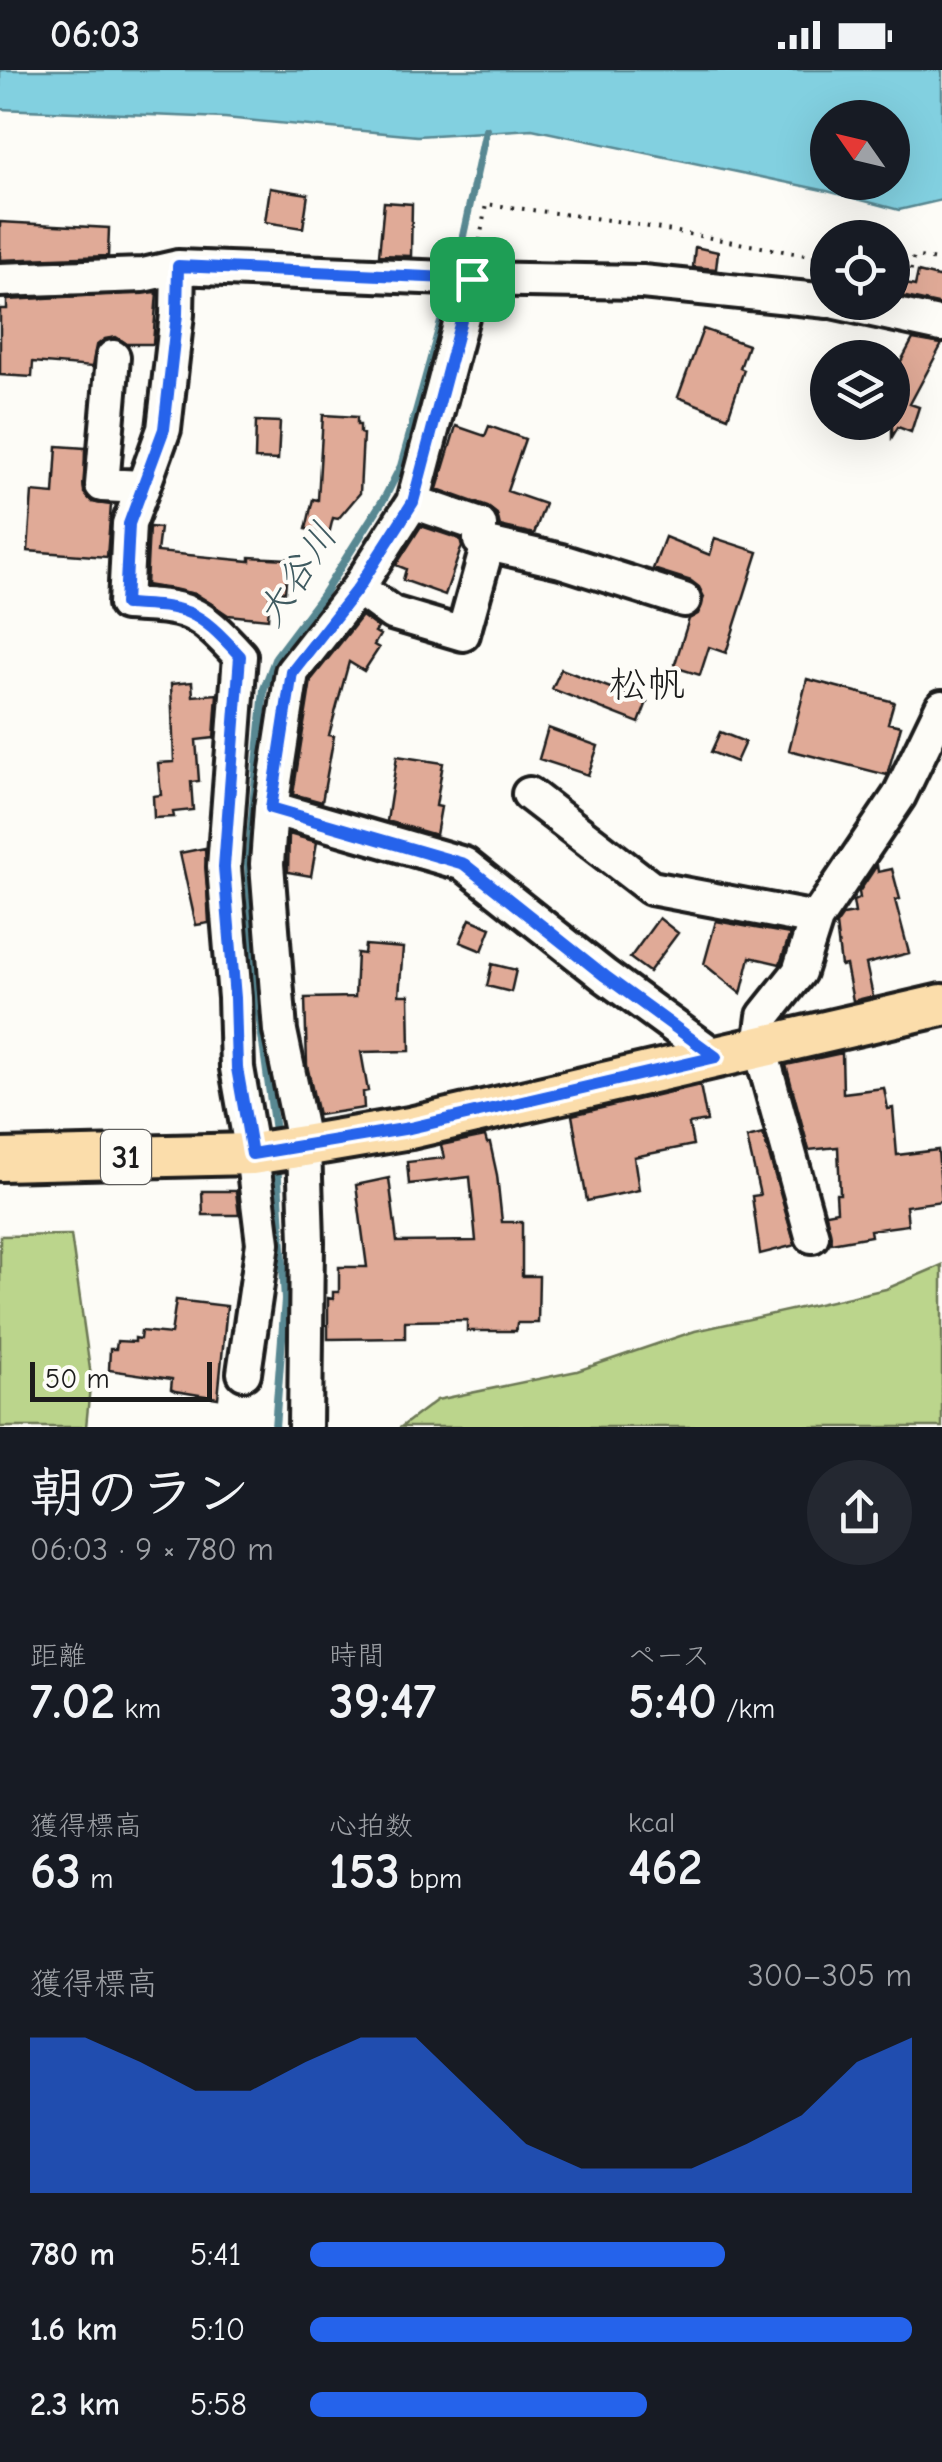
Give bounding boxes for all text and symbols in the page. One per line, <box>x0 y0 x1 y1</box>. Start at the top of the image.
text: 06:03 <box>50 13 140 57</box>
north arrow <box>810 100 910 200</box>
map controls <box>810 100 910 440</box>
button: locate <box>810 220 910 320</box>
pin <box>430 237 515 322</box>
icon: arrive <box>445 252 500 307</box>
button: layers <box>810 340 910 440</box>
water label: 大谷川 <box>248 515 346 635</box>
district label: 松帆 <box>609 663 685 707</box>
road number: 31 <box>101 1130 151 1184</box>
scale bar <box>30 1357 212 1402</box>
text: 50 m <box>45 1363 110 1395</box>
button: share <box>807 1460 912 1565</box>
text: 朝のラン <box>30 1461 250 1525</box>
text: 06:03 · 9 × 780 m <box>30 1531 274 1568</box>
text: 距離 <box>30 1640 86 1672</box>
text: 時間 <box>329 1640 385 1672</box>
text: ペース <box>628 1640 710 1672</box>
text: 7.02 <box>30 1673 115 1731</box>
text: 39:47 <box>329 1673 436 1731</box>
text: 5:40 <box>628 1673 717 1731</box>
text: km <box>115 1693 161 1725</box>
text: /km <box>717 1693 775 1725</box>
text: kcal <box>628 1807 675 1839</box>
text: 獲得標高 <box>30 1810 142 1842</box>
text: 心拍数 <box>329 1810 413 1842</box>
text: 462 <box>628 1839 703 1897</box>
text: 63 <box>30 1843 81 1901</box>
text: 153 <box>329 1843 400 1901</box>
text: m <box>81 1863 113 1895</box>
text: bpm <box>400 1863 462 1895</box>
text: 300–305 m <box>747 1957 912 1994</box>
text: 獲得標高 <box>30 1965 158 2002</box>
text: 780 m <box>30 2236 115 2273</box>
text: 5:41 <box>190 2236 241 2273</box>
text: 1.6 km <box>30 2311 118 2348</box>
text: 5:10 <box>190 2311 245 2348</box>
text: 2.3 km <box>30 2386 120 2423</box>
text: 5:58 <box>190 2386 247 2423</box>

